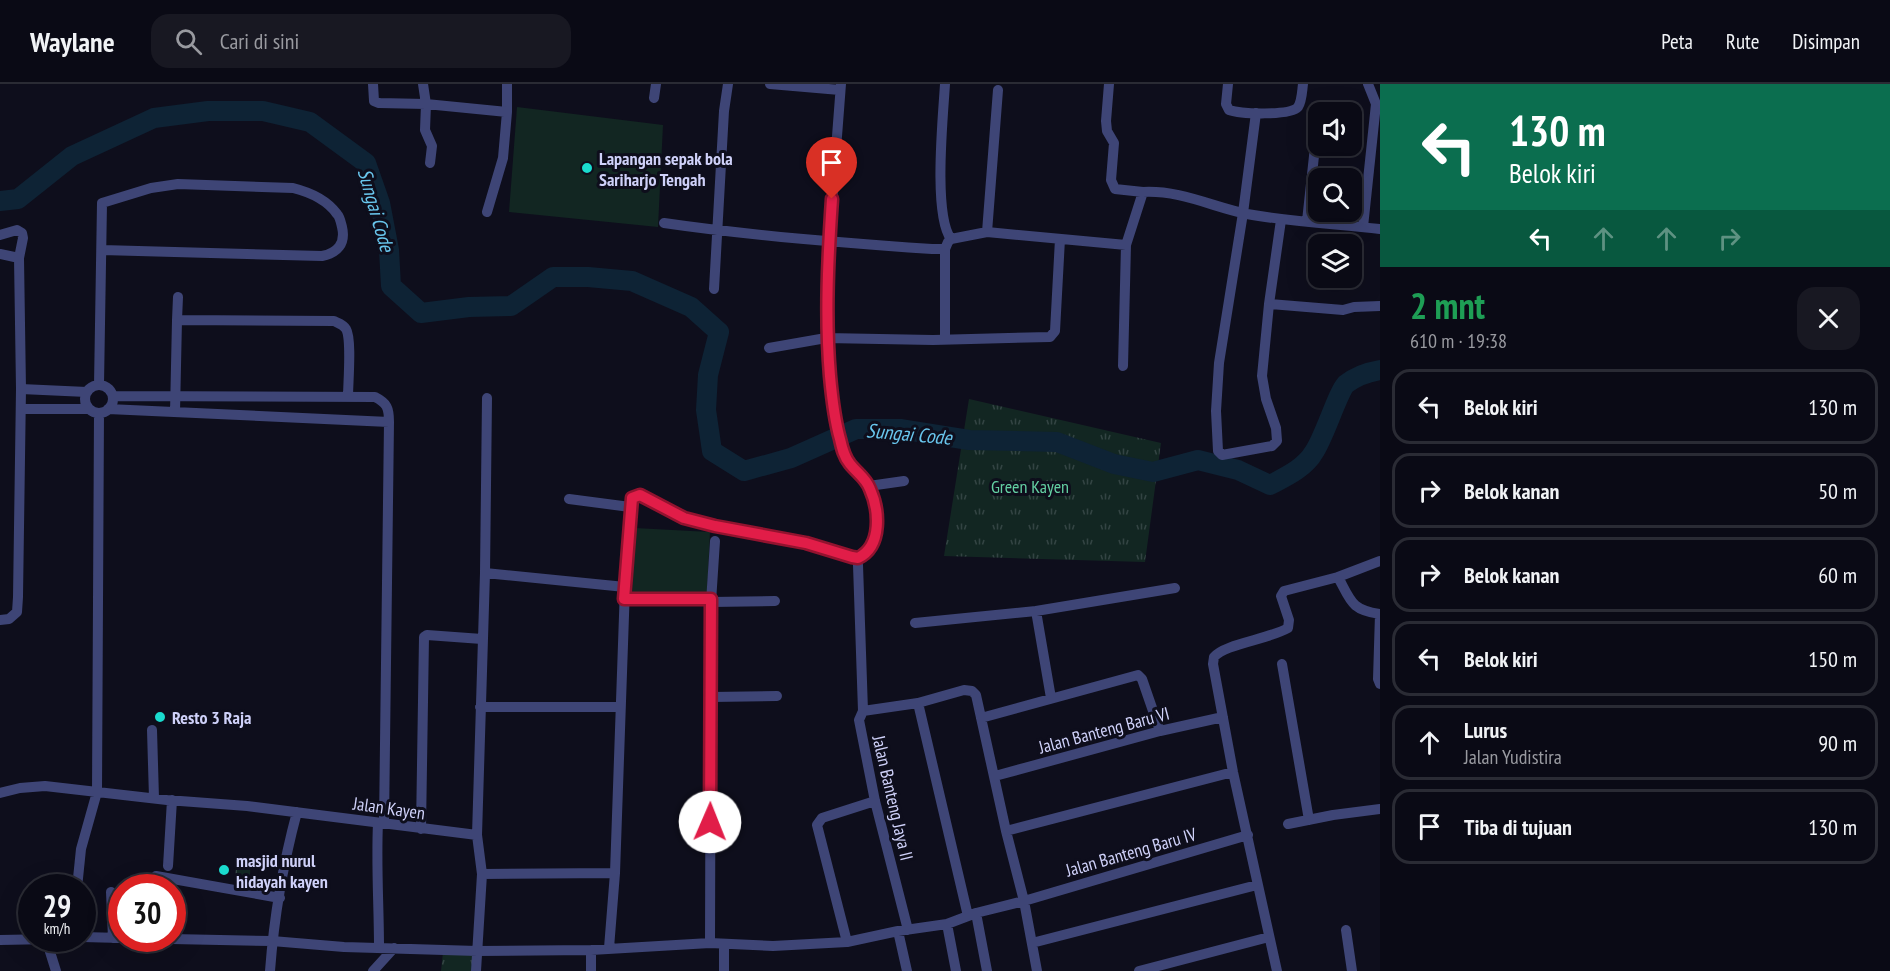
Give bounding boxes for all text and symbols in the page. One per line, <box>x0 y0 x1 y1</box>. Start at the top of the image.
search box <box>151 14 571 68</box>
text: Waylane <box>30 23 115 60</box>
icon: search <box>172 25 205 58</box>
text: Cari di sini <box>220 27 299 55</box>
text: Peta <box>1661 28 1693 55</box>
text: Rute <box>1726 28 1759 55</box>
text: Disimpan <box>1792 28 1860 55</box>
map controls <box>1308 102 1362 288</box>
button: sound <box>1308 102 1362 156</box>
text: 130 m <box>1509 103 1606 158</box>
icon: left <box>1410 108 1488 186</box>
pin <box>806 137 857 199</box>
icon: arrive <box>815 146 848 179</box>
place label: Lapangan sepak bola Sariharjo Tengah <box>599 147 733 191</box>
text: Belok kiri <box>1509 156 1596 190</box>
marker: Lapangan sepak bola Sariharjo Tengah <box>580 161 594 175</box>
water label: Sungai Code <box>352 165 401 256</box>
button: search <box>1308 168 1362 222</box>
icon: left <box>1524 222 1557 255</box>
icon: ahead <box>1587 222 1620 255</box>
icon: ahead <box>1650 222 1683 255</box>
icon: right <box>1713 222 1746 255</box>
button: layers <box>1308 234 1362 288</box>
text: 2 mnt <box>1410 282 1485 329</box>
button: close <box>1797 287 1860 350</box>
text: 610 m · 19:38 <box>1410 328 1507 354</box>
icon: left <box>1413 390 1446 423</box>
text: Belok kiri <box>1464 393 1538 421</box>
text: 130 m <box>1808 393 1857 421</box>
water label: Sungai Code <box>865 417 954 451</box>
icon: right <box>1413 474 1446 507</box>
park label: Green Kayen <box>991 475 1069 498</box>
text: Belok kanan <box>1464 477 1559 505</box>
text: 50 m <box>1818 477 1857 505</box>
icon: right <box>1413 558 1446 591</box>
text: Belok kanan <box>1464 561 1559 589</box>
text: 60 m <box>1818 561 1857 589</box>
icon: left <box>1413 642 1446 675</box>
text: Belok kiri <box>1464 645 1538 673</box>
text: 150 m <box>1808 645 1857 673</box>
street label: Jalan Banteng Baru VI <box>1035 702 1172 759</box>
place label: Resto 3 Raja <box>172 706 252 729</box>
marker: Resto 3 Raja <box>153 710 167 724</box>
text: Lurus <box>1464 716 1507 744</box>
icon: ahead <box>1413 726 1446 759</box>
text: 90 m <box>1818 729 1857 757</box>
street label: Jalan Banteng Jaya II <box>867 732 919 863</box>
text: Jalan Yudistira <box>1464 744 1562 770</box>
position arrow <box>678 790 742 854</box>
street label: Jalan Kayen <box>351 791 426 824</box>
icon: arrive <box>1413 810 1446 843</box>
text: Tiba di tujuan <box>1464 813 1572 841</box>
text: 130 m <box>1808 813 1857 841</box>
street label: Jalan Banteng Baru IV <box>1062 822 1200 882</box>
place label: masjid nurul hidayah kayen <box>236 849 328 893</box>
marker: masjid nurul hidayah kayen <box>217 863 231 877</box>
speed limit sign: 30 <box>108 874 186 952</box>
text: 29 <box>43 886 71 925</box>
text: km/h <box>44 919 70 938</box>

